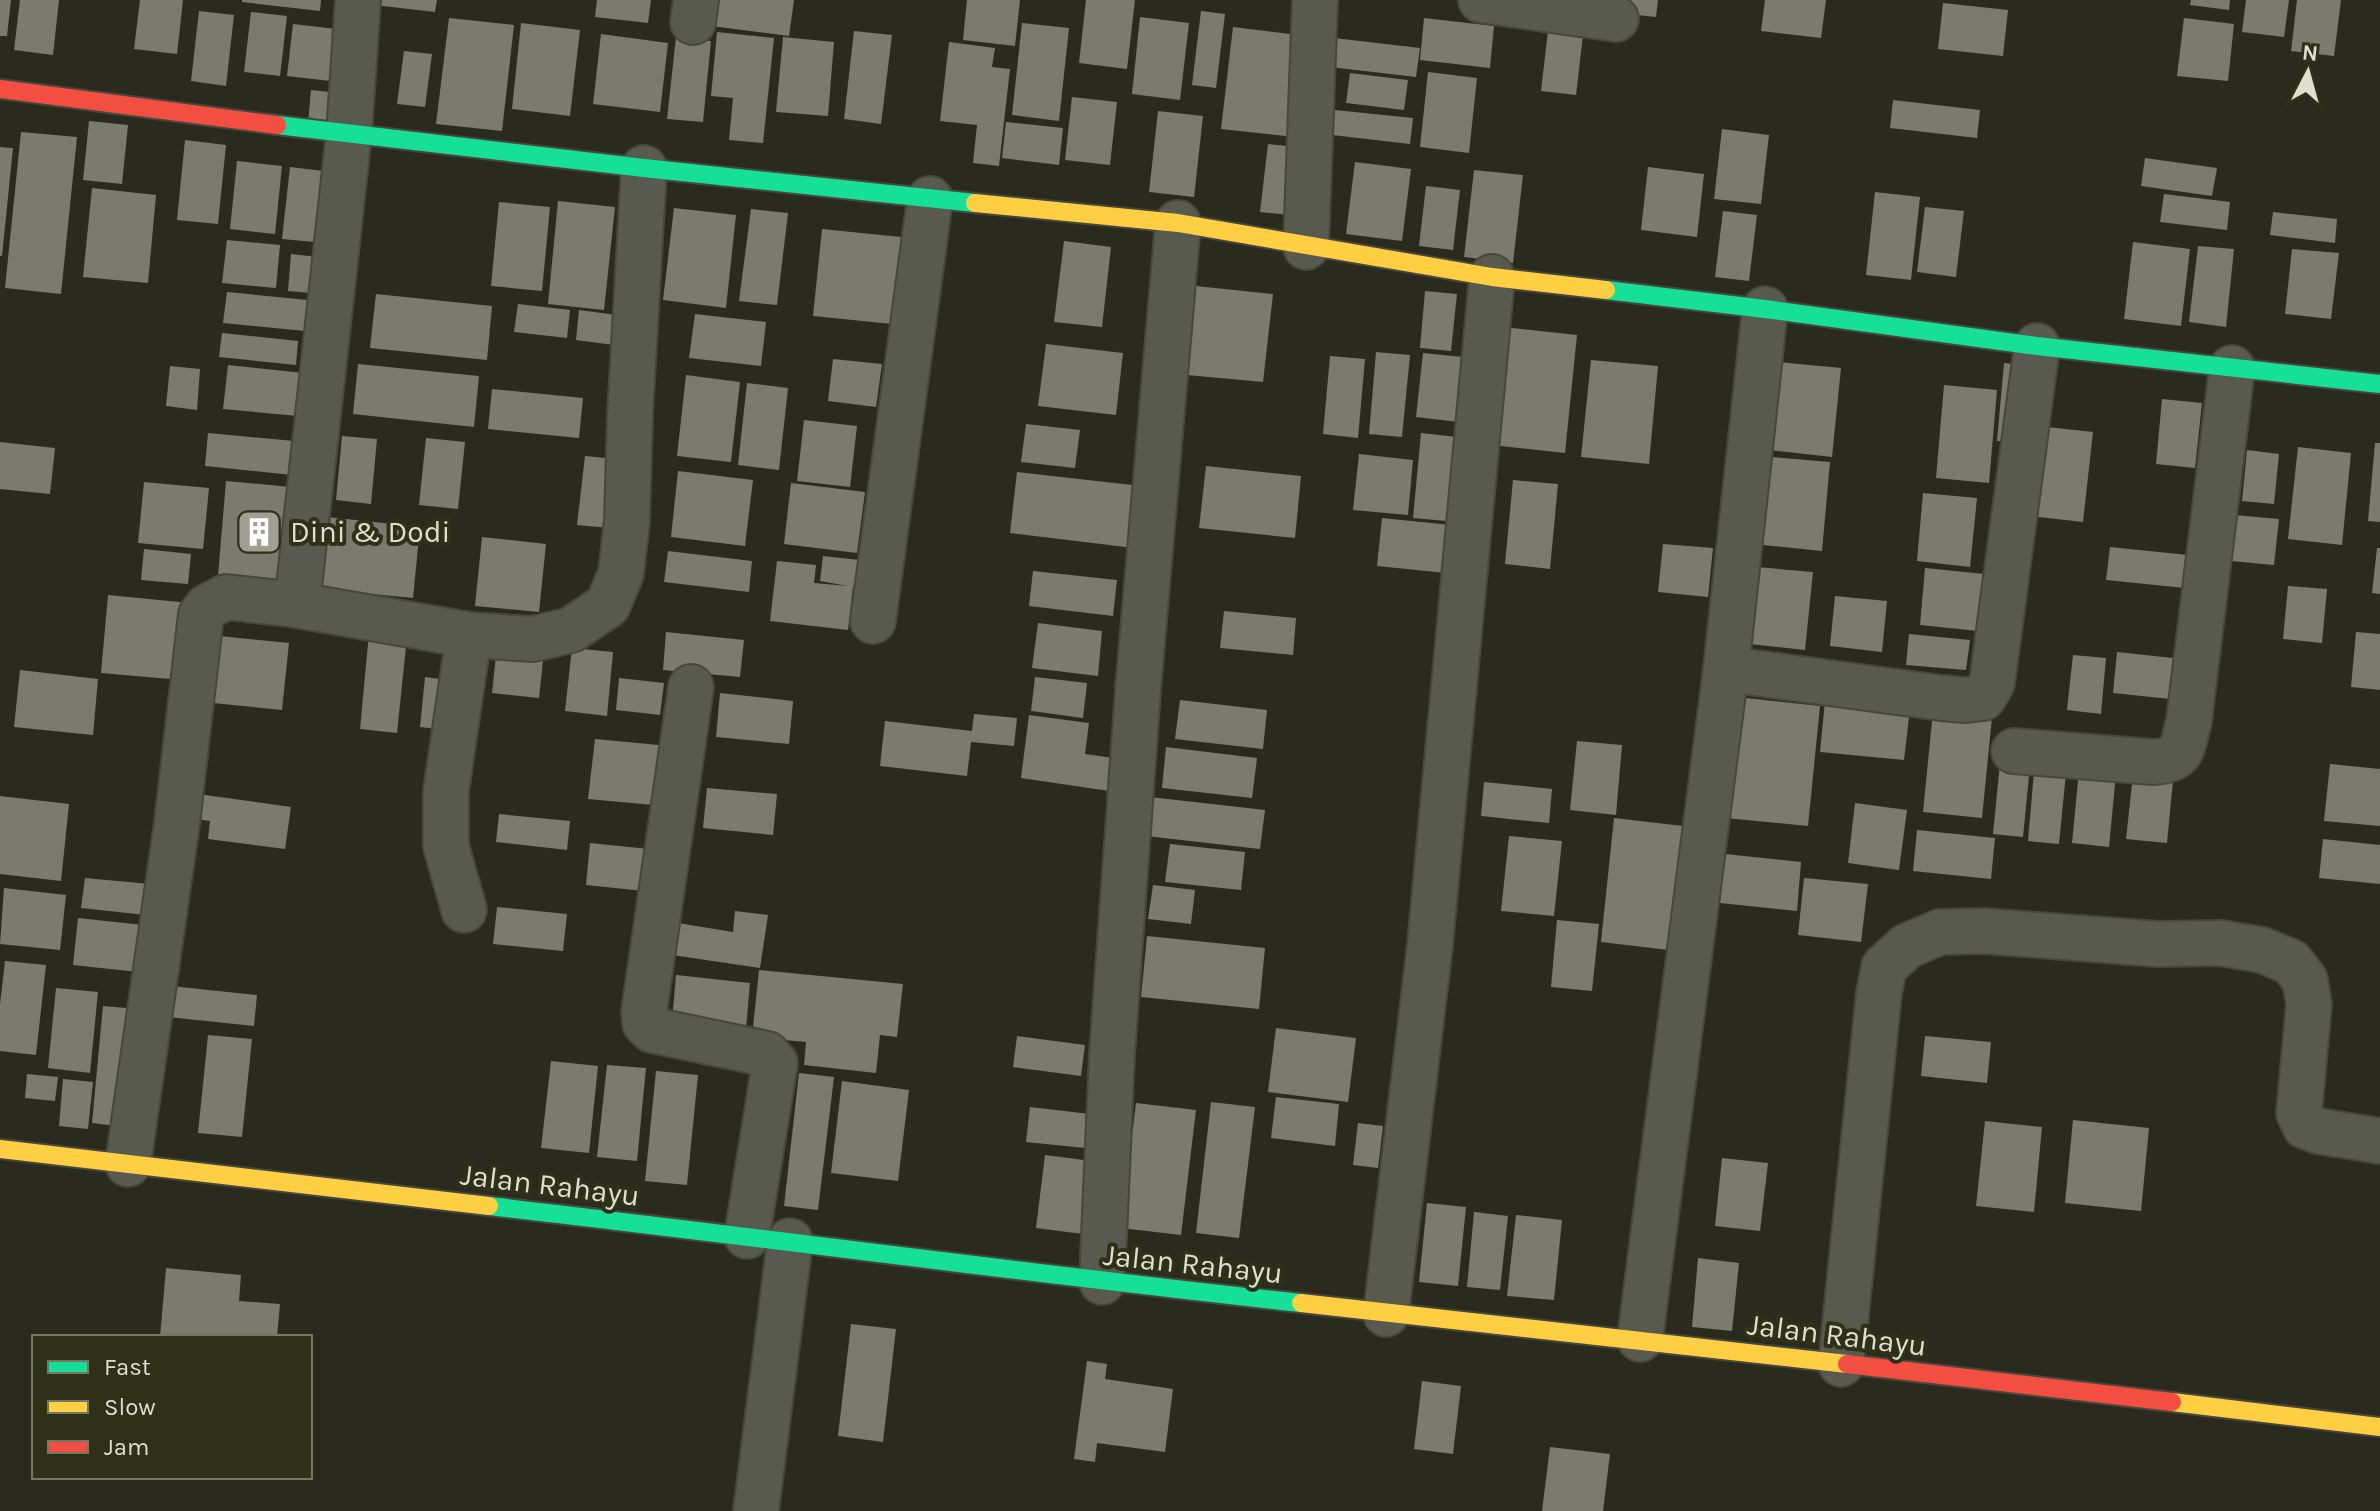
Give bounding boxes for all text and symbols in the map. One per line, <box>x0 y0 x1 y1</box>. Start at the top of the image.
north arrow <box>2268 32 2348 112</box>
text: N <box>2301 39 2319 67</box>
building icon: Dini & Dodi <box>235 508 283 556</box>
place label: Dini & Dodi <box>290 514 450 550</box>
street label: Jalan Rahayu <box>458 1156 642 1214</box>
street label: Jalan Rahayu <box>1101 1237 1285 1291</box>
street label: Jalan Rahayu <box>1745 1306 1929 1364</box>
legend <box>32 1335 312 1479</box>
text: Fast <box>104 1353 151 1381</box>
text: Slow <box>104 1393 156 1421</box>
text: Jam <box>104 1433 149 1461</box>

